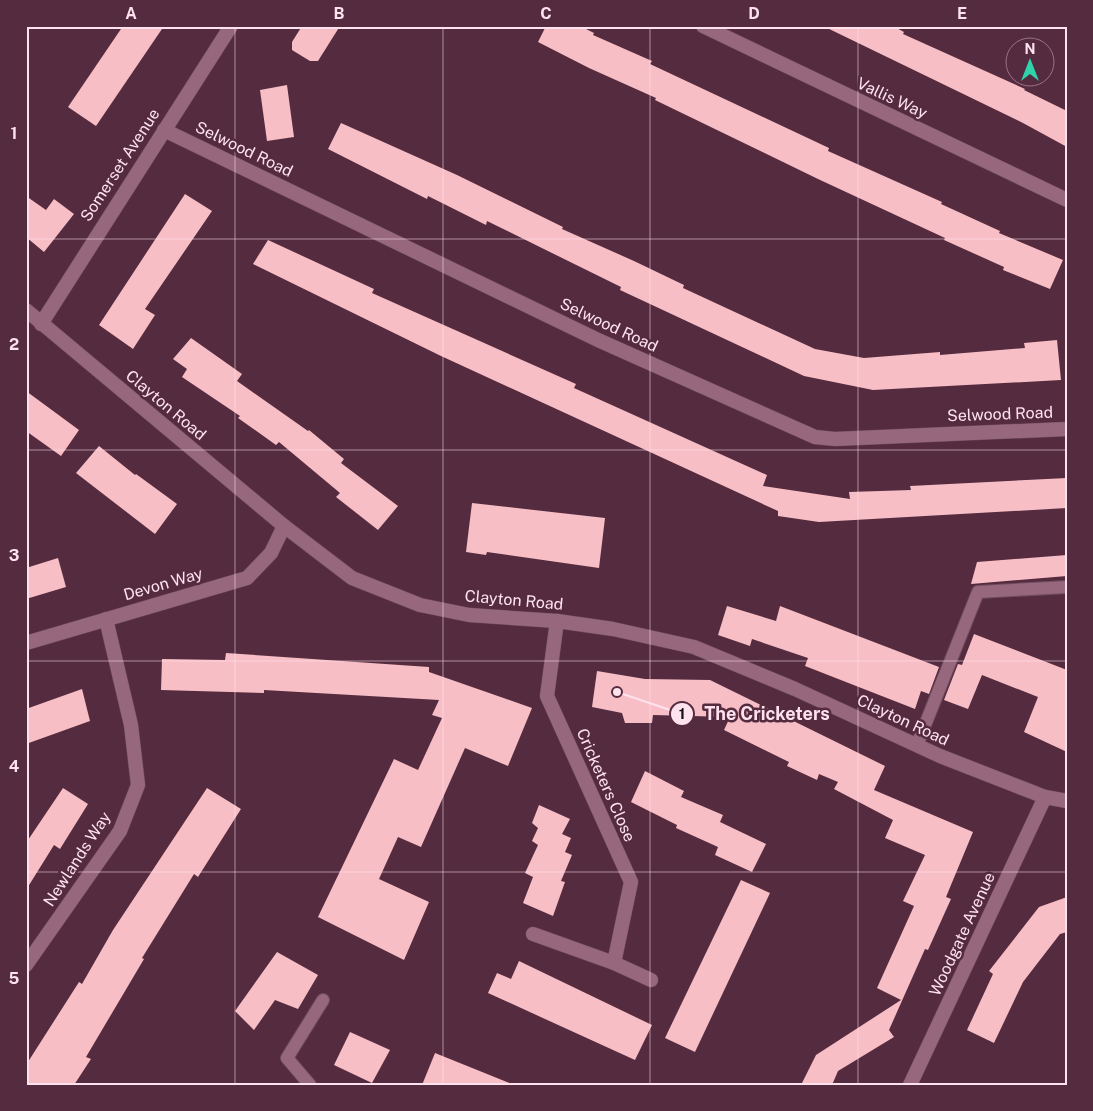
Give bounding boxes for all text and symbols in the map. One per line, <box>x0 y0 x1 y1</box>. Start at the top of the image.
text: A <box>125 4 137 23</box>
text: B <box>334 4 345 23</box>
text: C <box>540 4 552 23</box>
text: D <box>748 4 760 23</box>
text: E <box>957 4 967 23</box>
north arrow <box>1006 38 1056 88</box>
text: N <box>1025 41 1035 57</box>
street label: Vallis Way <box>854 73 931 123</box>
street label: Somerset Avenue <box>76 105 164 225</box>
street label: Selwood Road <box>192 117 296 181</box>
text: 1 <box>11 124 17 143</box>
street label: Selwood Road <box>557 294 661 356</box>
text: 2 <box>9 335 19 354</box>
street label: Clayton Road <box>122 366 210 444</box>
street label: Selwood Road <box>947 403 1053 425</box>
text: 3 <box>9 546 19 565</box>
street label: Devon Way <box>121 564 205 604</box>
street label: Clayton Road <box>464 586 564 614</box>
street label: Clayton Road <box>854 690 952 750</box>
callout: The Cricketers <box>669 697 840 730</box>
text: The Cricketers <box>704 703 830 724</box>
text: 1 <box>679 705 685 722</box>
street label: Cricketers Close <box>573 725 639 845</box>
text: 4 <box>9 757 20 776</box>
street label: Newlands Way <box>39 808 115 910</box>
street label: Woodgate Avenue <box>925 869 999 999</box>
text: 5 <box>9 969 20 988</box>

